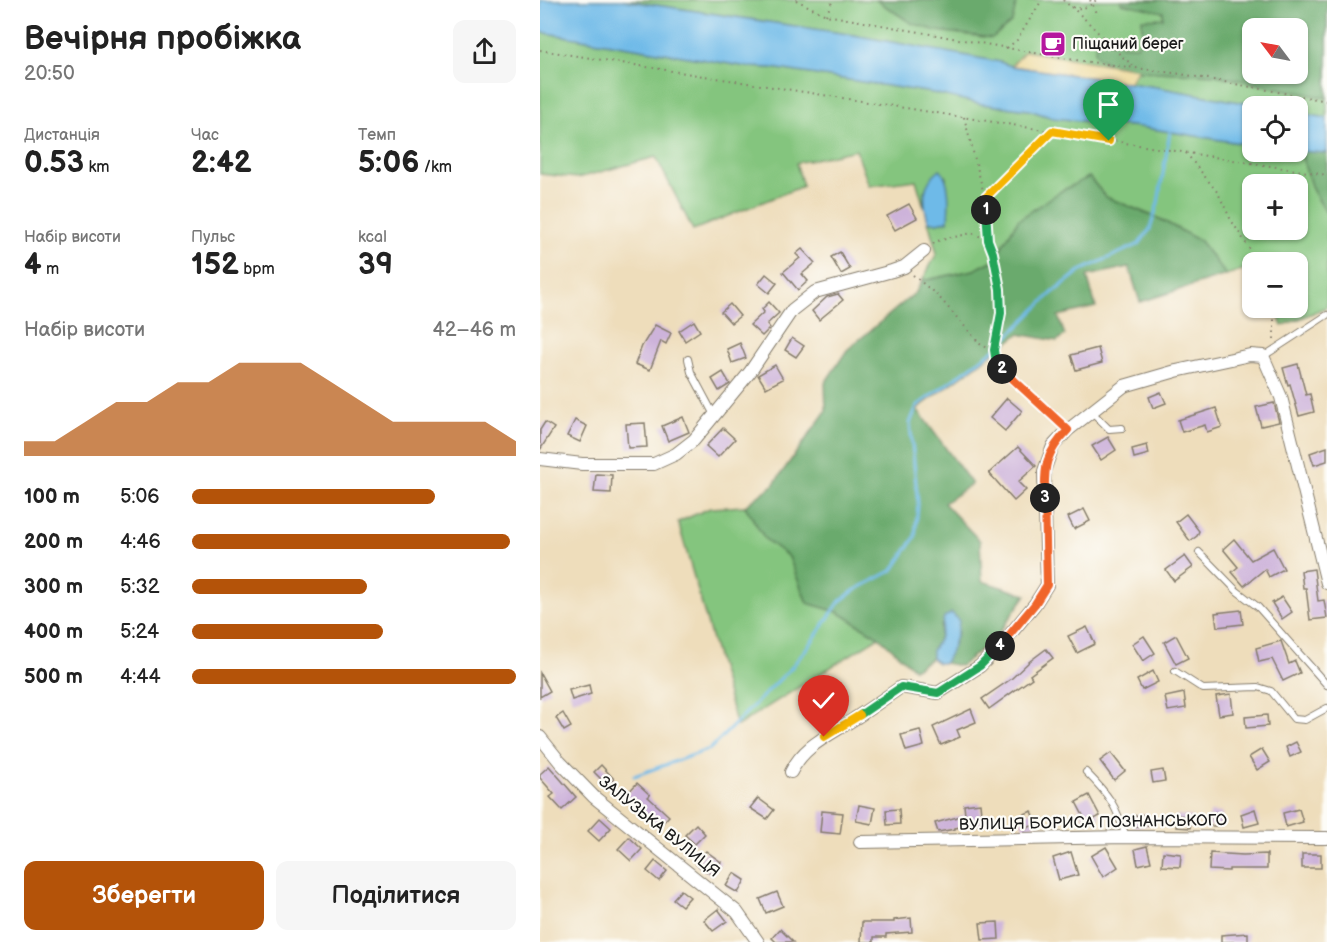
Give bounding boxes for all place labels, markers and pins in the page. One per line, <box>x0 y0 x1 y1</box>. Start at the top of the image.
cafe icon: Піщаний берег <box>1038 29 1068 59</box>
place label: Піщаний берег <box>1072 35 1184 54</box>
pin <box>1083 79 1134 141</box>
pin: 1 <box>971 195 1001 225</box>
pin: 2 <box>987 354 1017 384</box>
pin: 3 <box>1030 483 1060 513</box>
pin: 4 <box>985 631 1015 661</box>
pin <box>798 675 849 737</box>

